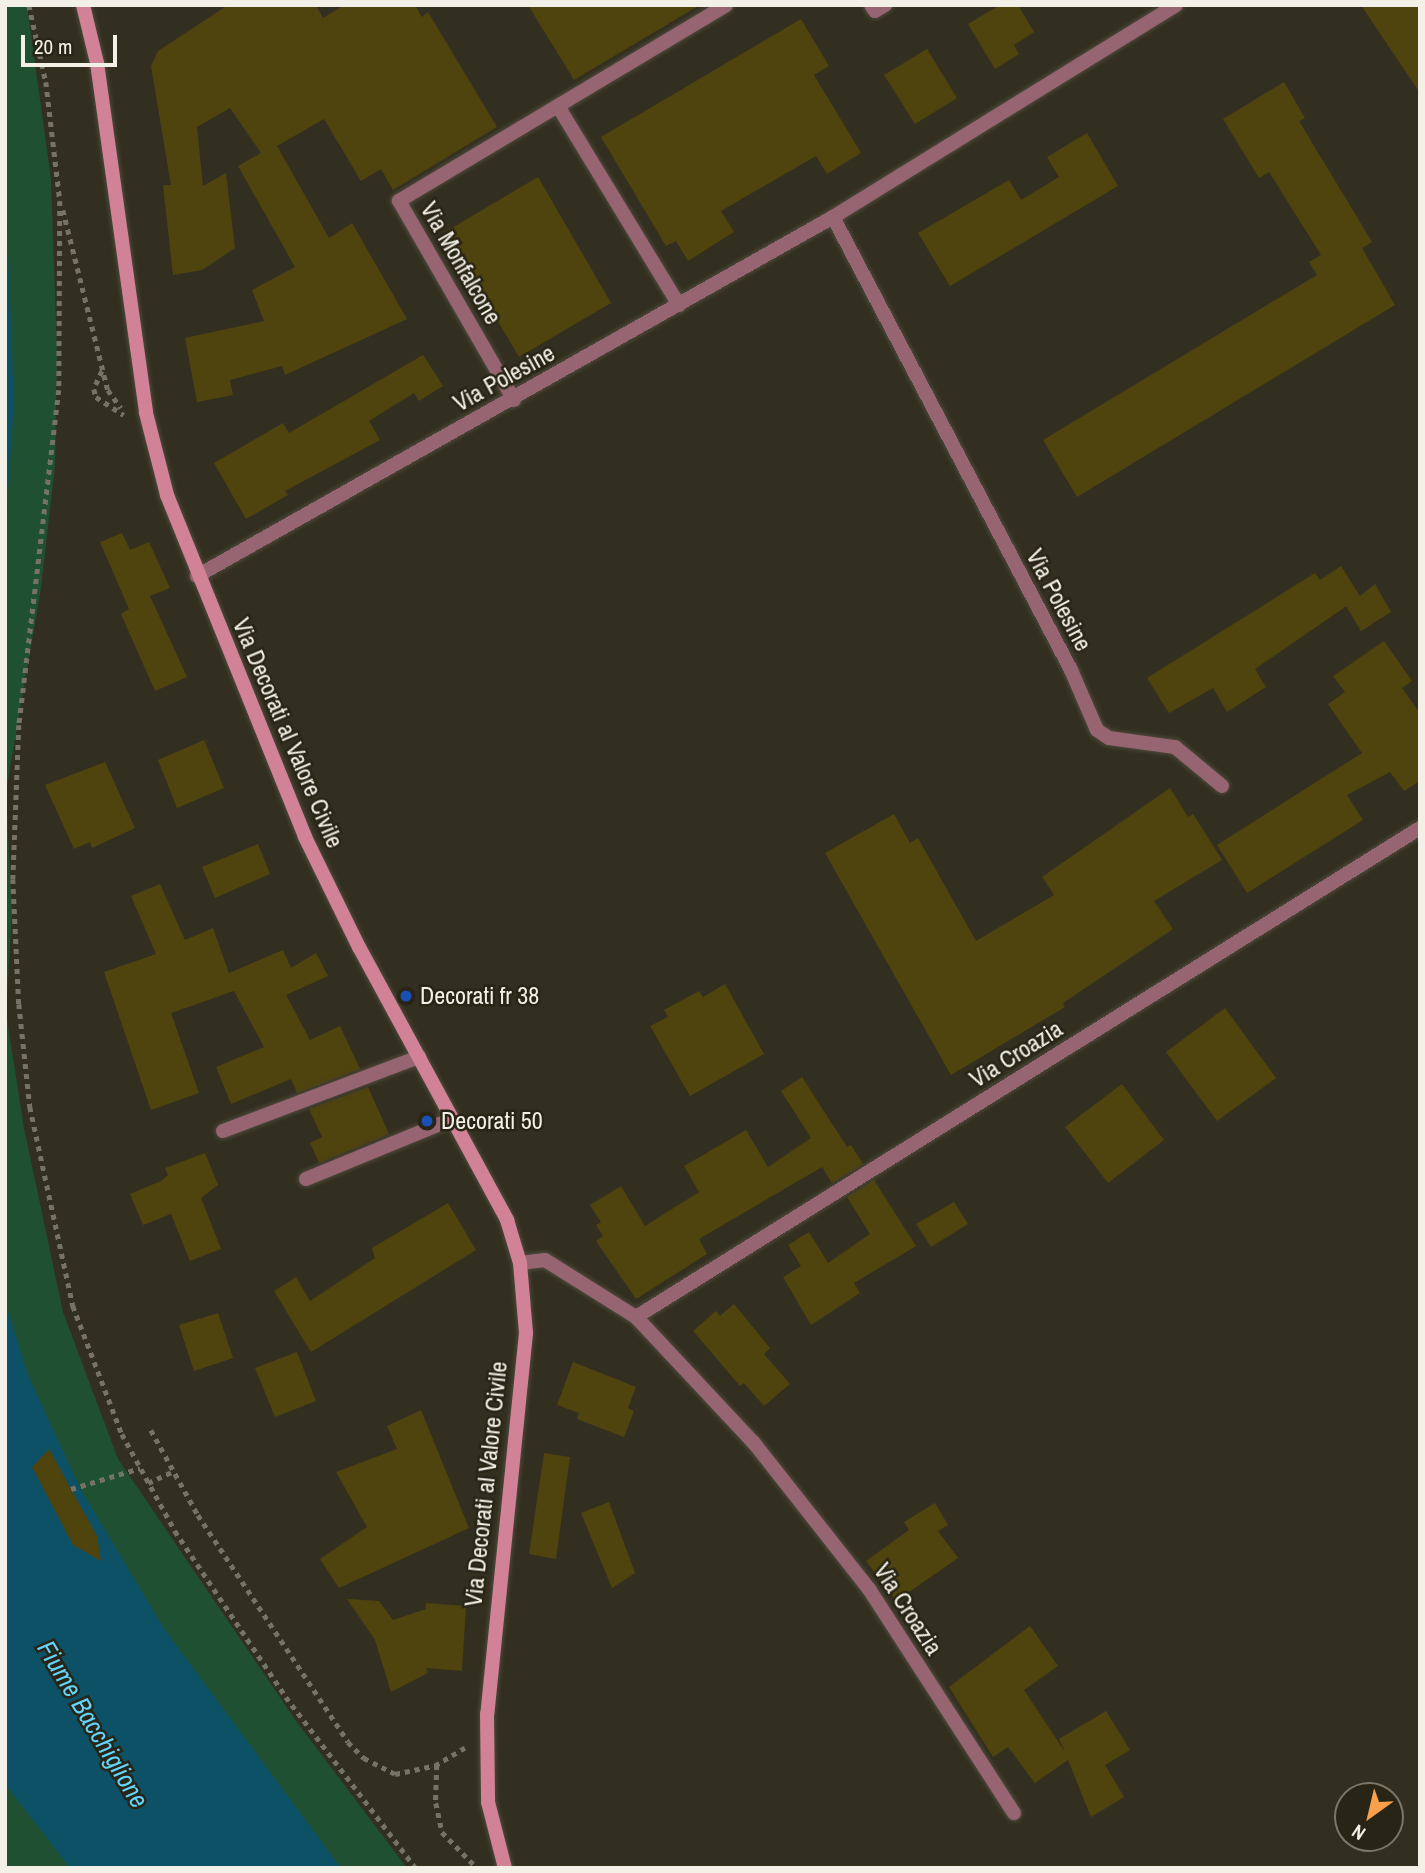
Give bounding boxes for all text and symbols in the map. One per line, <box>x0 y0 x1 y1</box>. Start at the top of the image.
scale bar <box>24 21 121 65</box>
text: 20 m <box>34 32 72 61</box>
street label: Via Monfalcone <box>414 197 508 329</box>
street label: Via Polesine <box>448 338 560 418</box>
street label: Via Polesine <box>1020 544 1098 656</box>
street label: Via Decorati al Valore Civile <box>227 614 349 852</box>
place label: Decorati fr 38 <box>420 982 539 1010</box>
marker: Decorati fr 38 <box>398 988 414 1004</box>
street label: Via Croazia <box>964 1014 1068 1094</box>
place label: Decorati 50 <box>441 1107 543 1135</box>
marker: Decorati 50 <box>419 1113 435 1129</box>
street label: Via Decorati al Valore Civile <box>459 1360 513 1608</box>
street label: Via Croazia <box>868 1558 948 1660</box>
water label: Fiume Bacchiglione <box>31 1635 155 1813</box>
north arrow <box>1334 1782 1404 1852</box>
text: N <box>1346 1819 1370 1847</box>

